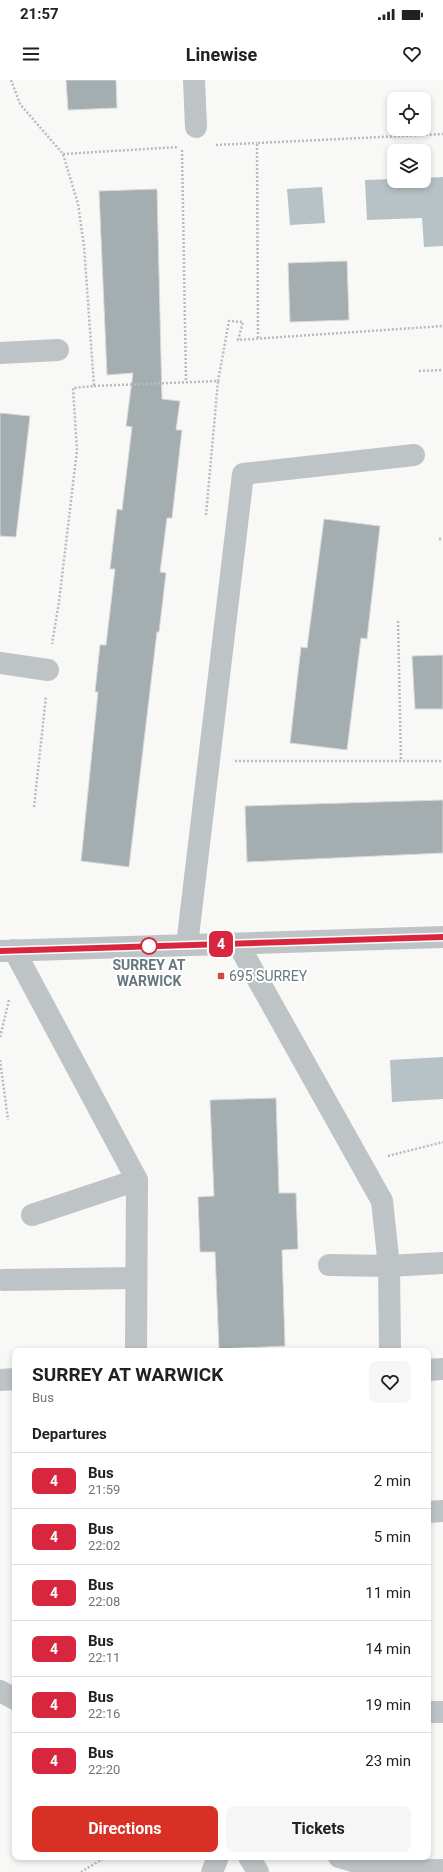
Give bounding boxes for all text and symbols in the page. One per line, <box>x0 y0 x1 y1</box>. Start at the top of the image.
text: 21:57 <box>20 5 59 23</box>
icon: menu <box>20 43 42 65</box>
icon: heart <box>401 43 423 65</box>
text: Linewise <box>186 44 257 65</box>
map controls <box>387 92 431 188</box>
button: locate <box>387 92 431 136</box>
button: layers <box>387 144 431 188</box>
line badge: 4 <box>208 931 234 957</box>
text: 4 <box>217 936 225 952</box>
marker: SURREY AT WARWICK <box>140 937 158 955</box>
place label: SURREY AT WARWICK <box>112 957 186 989</box>
place label: 695 SURREY <box>229 968 308 984</box>
marker: 695 SURREY <box>216 971 226 981</box>
button: heart <box>369 1361 411 1403</box>
text: SURREY AT WARWICK <box>32 1363 223 1386</box>
text: Bus <box>32 1390 54 1405</box>
text: Departures <box>32 1425 107 1443</box>
text: Bus <box>88 1464 114 1482</box>
text: 2 min <box>374 1472 411 1490</box>
text: 4 <box>50 1473 58 1489</box>
text: 21:59 <box>88 1482 120 1497</box>
text: Bus <box>88 1520 114 1538</box>
text: 5 min <box>374 1528 411 1546</box>
text: 4 <box>50 1529 58 1545</box>
text: 22:02 <box>88 1538 120 1553</box>
text: Bus <box>88 1576 114 1594</box>
text: 11 min <box>365 1584 411 1602</box>
text: 4 <box>50 1585 58 1601</box>
text: 22:08 <box>88 1594 120 1609</box>
text: Bus <box>88 1632 114 1650</box>
text: 14 min <box>365 1640 411 1658</box>
text: 4 <box>50 1641 58 1657</box>
text: 22:11 <box>88 1650 120 1665</box>
text: Bus <box>88 1688 114 1706</box>
text: 19 min <box>365 1696 411 1714</box>
text: 4 <box>50 1697 58 1713</box>
text: 22:16 <box>88 1706 120 1721</box>
text: Bus <box>88 1744 114 1762</box>
text: 23 min <box>365 1752 411 1770</box>
text: 4 <box>50 1753 58 1769</box>
text: 22:20 <box>88 1762 120 1777</box>
button: Directions <box>32 1806 218 1852</box>
button: Tickets <box>226 1806 411 1852</box>

